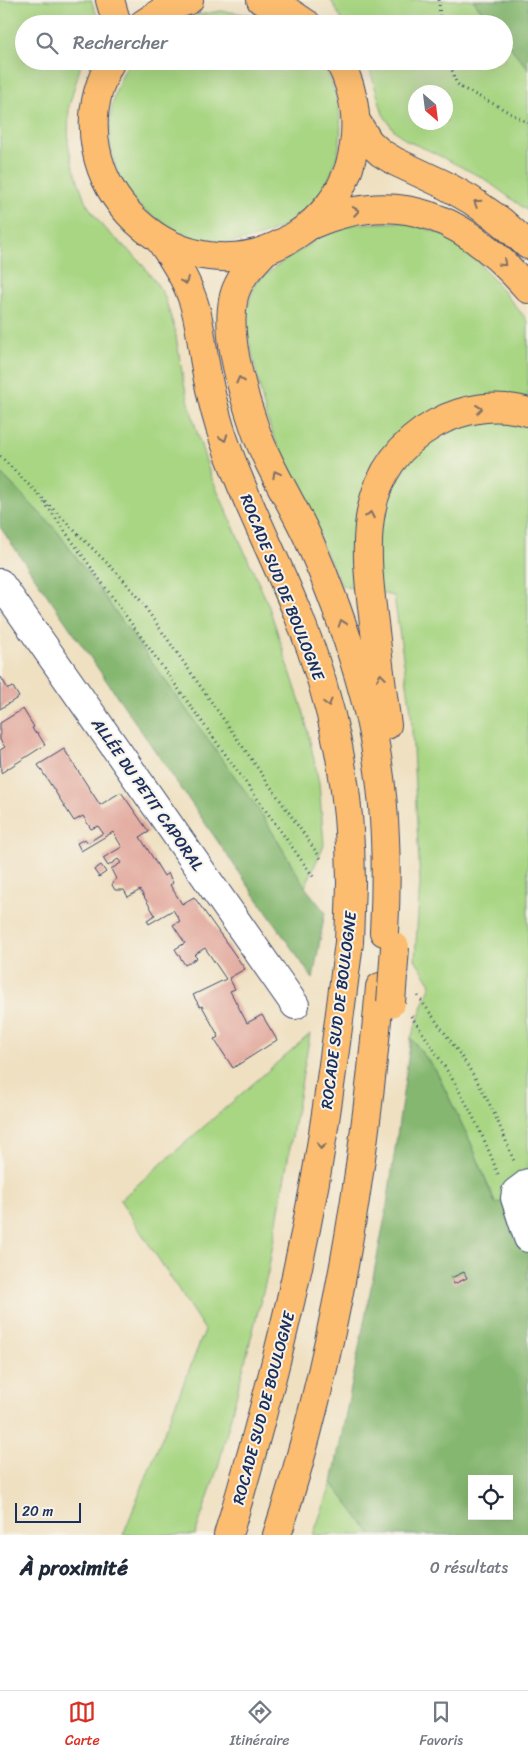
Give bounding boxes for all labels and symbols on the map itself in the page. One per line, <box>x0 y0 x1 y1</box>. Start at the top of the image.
north arrow <box>408 85 453 130</box>
one-way arrow <box>473 200 482 209</box>
one-way arrow <box>352 206 360 217</box>
one-way arrow <box>497 257 506 266</box>
one-way arrow <box>178 276 189 285</box>
one-way arrow <box>235 375 246 384</box>
one-way arrow <box>475 404 483 415</box>
one-way arrow <box>218 433 228 442</box>
one-way arrow <box>273 471 283 480</box>
street label: ROCADE SUD DE BOULOGNE <box>232 490 334 686</box>
one-way arrow <box>364 511 375 520</box>
one-way arrow <box>338 619 348 628</box>
one-way arrow <box>376 672 387 680</box>
one-way arrow <box>322 698 332 706</box>
street label: ALLÉE DU PETIT CAPORAL <box>83 711 212 878</box>
street label: ROCADE SUD DE BOULOGNE <box>312 909 365 1110</box>
one-way arrow <box>316 1141 326 1150</box>
street label: ROCADE SUD DE BOULOGNE <box>224 1307 304 1508</box>
scale bar <box>15 1500 81 1523</box>

